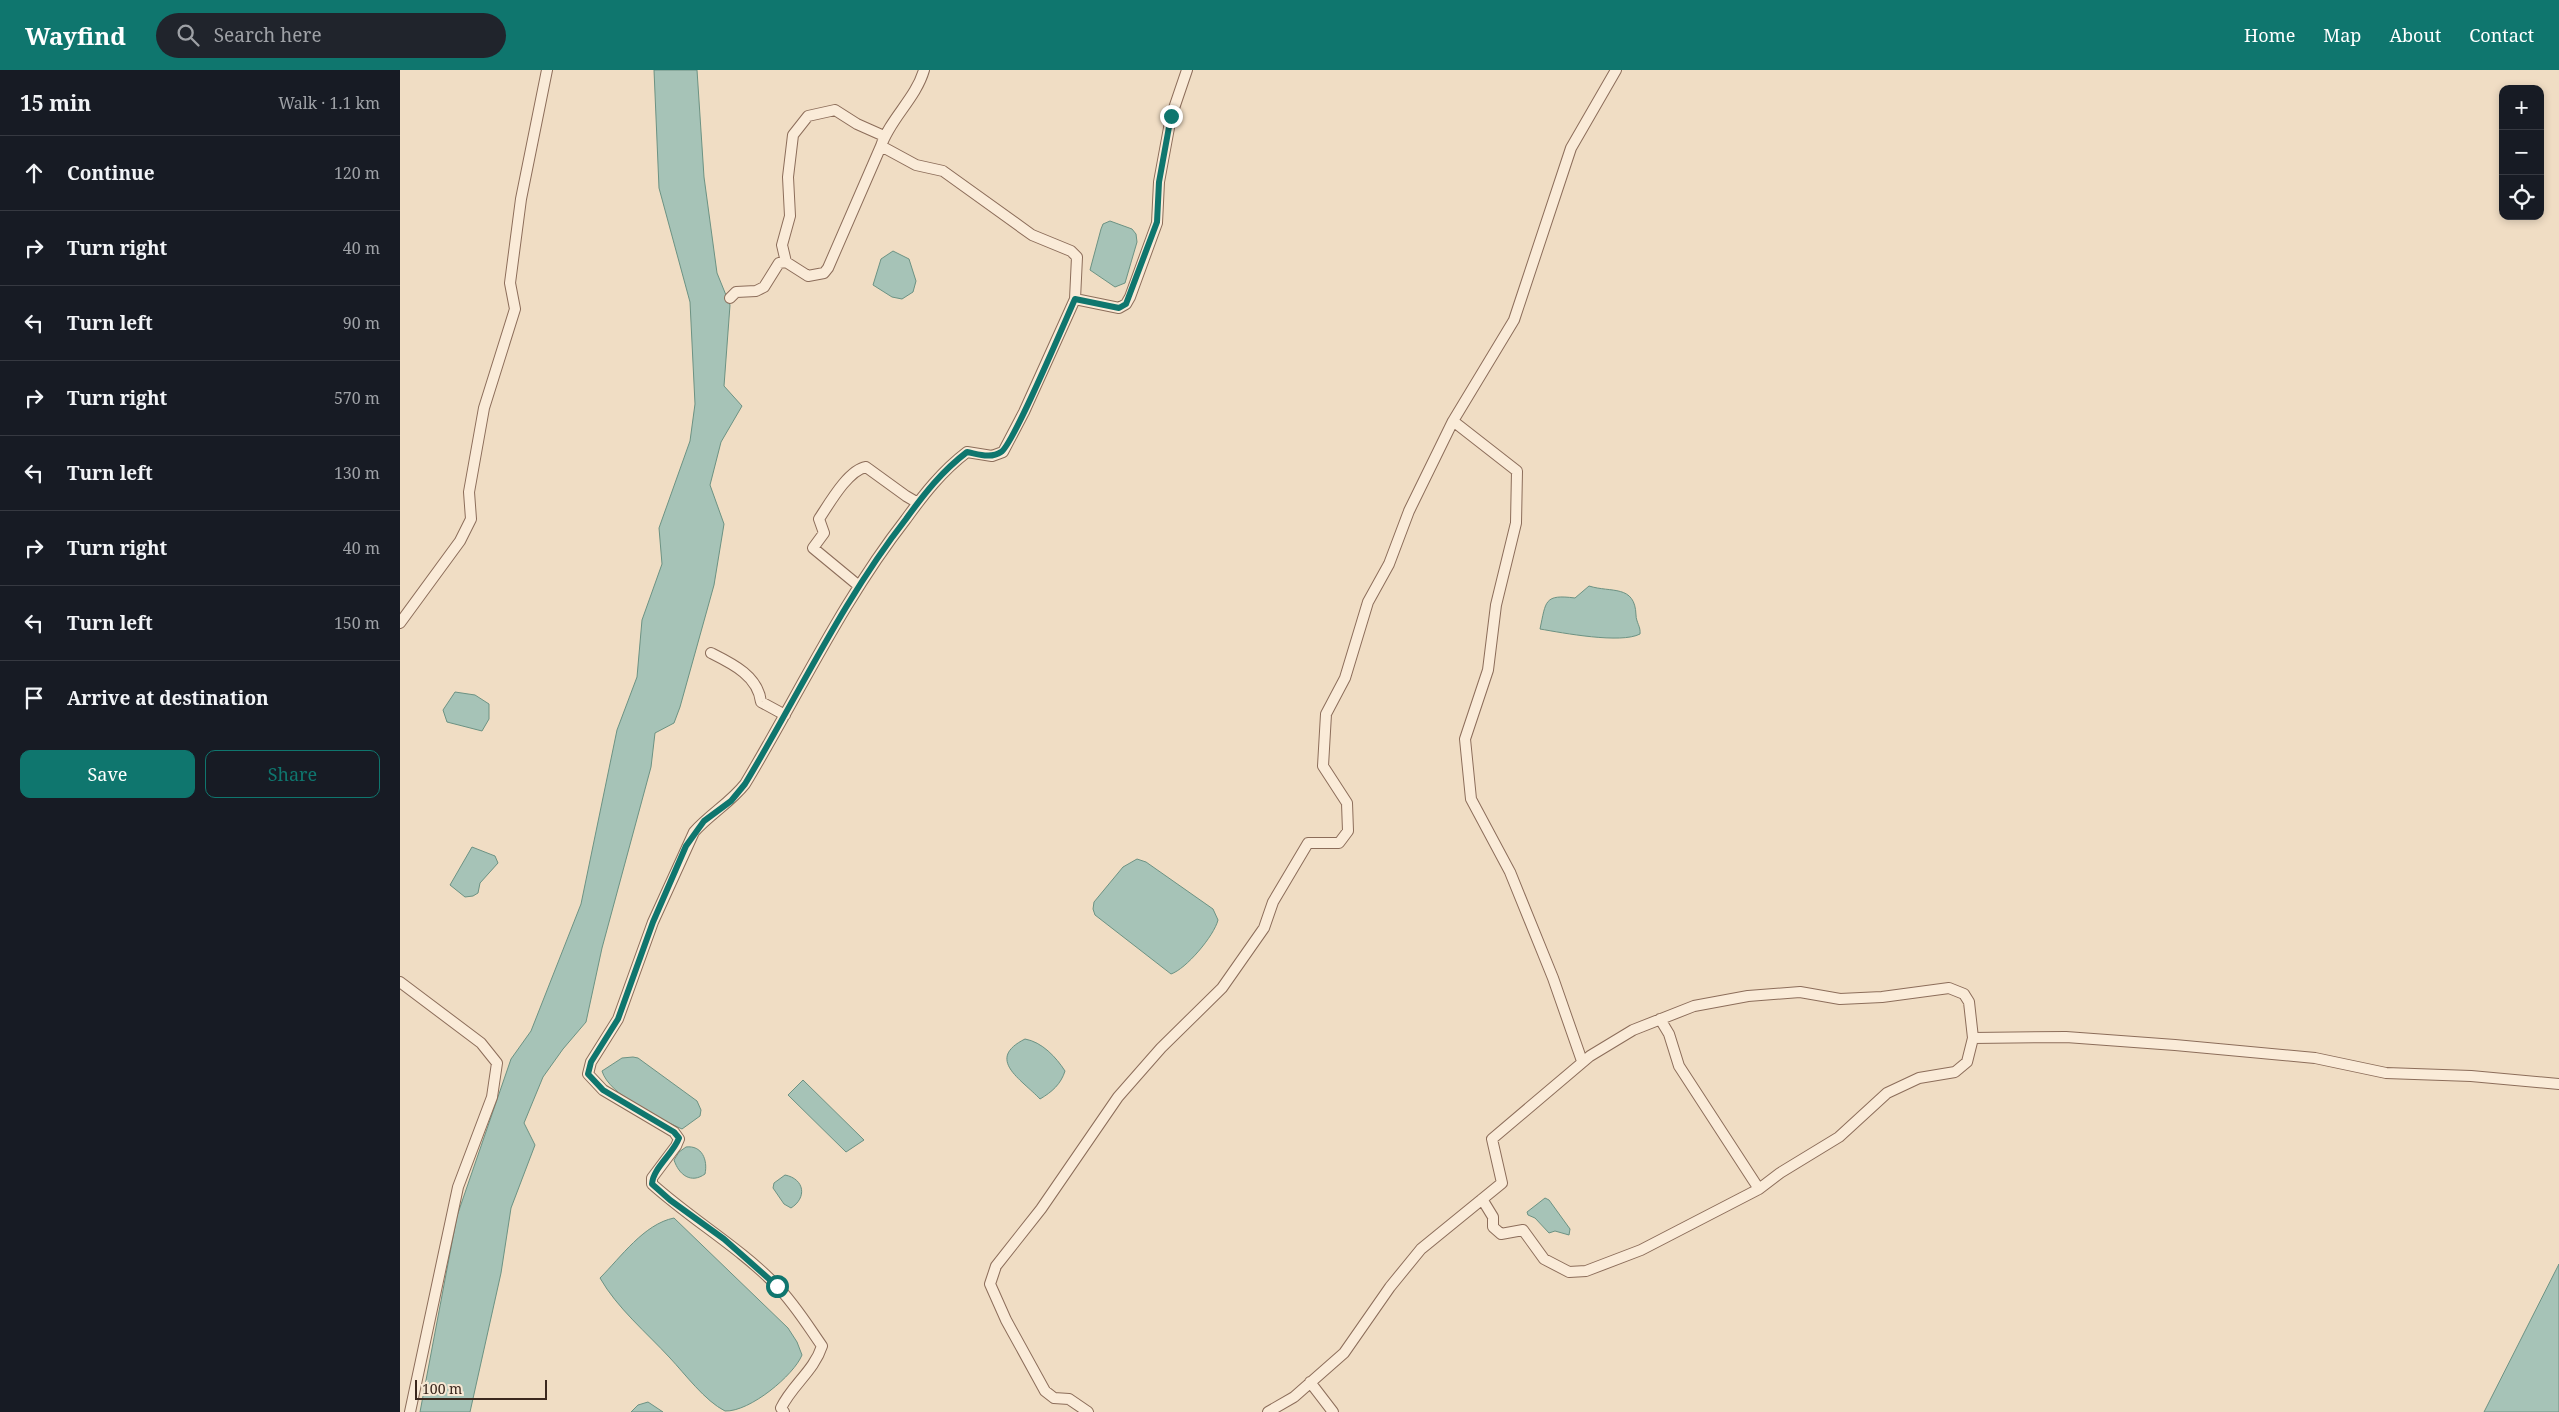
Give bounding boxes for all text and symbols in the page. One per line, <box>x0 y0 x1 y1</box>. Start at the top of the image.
search box <box>156 13 506 58</box>
text: Wayfind <box>25 19 126 52</box>
icon: search <box>174 21 202 49</box>
text: Search here <box>214 22 322 48</box>
text: Home <box>2244 23 2295 47</box>
text: Map <box>2323 23 2361 47</box>
text: About <box>2389 23 2441 47</box>
text: Contact <box>2469 23 2534 47</box>
map controls <box>2499 85 2544 220</box>
button: + <box>2499 85 2544 130</box>
text: 15 min <box>20 89 91 117</box>
text: Walk · 1.1 km <box>278 92 380 114</box>
route end <box>1160 105 1183 128</box>
button: − <box>2499 130 2544 175</box>
icon: ahead <box>20 159 48 187</box>
text: Continue <box>67 160 155 186</box>
text: 120 m <box>334 162 380 184</box>
button: locate <box>2499 175 2544 220</box>
icon: right <box>20 234 48 262</box>
text: Turn right <box>67 235 167 261</box>
text: 40 m <box>343 237 380 259</box>
icon: left <box>20 309 48 337</box>
text: Turn left <box>67 310 153 336</box>
text: 90 m <box>343 312 380 334</box>
icon: right <box>20 384 48 412</box>
text: Turn right <box>67 385 167 411</box>
text: 570 m <box>334 387 380 409</box>
icon: left <box>20 459 48 487</box>
text: Turn left <box>67 460 153 486</box>
text: 130 m <box>334 462 380 484</box>
icon: right <box>20 534 48 562</box>
text: Turn right <box>67 535 167 561</box>
text: 40 m <box>343 537 380 559</box>
icon: left <box>20 609 48 637</box>
text: Turn left <box>67 610 153 636</box>
text: 150 m <box>334 612 380 634</box>
icon: arrive <box>20 684 48 712</box>
text: Arrive at destination <box>67 685 269 711</box>
button: Save <box>20 750 195 798</box>
button: Share <box>205 750 380 798</box>
route start <box>766 1275 789 1298</box>
scale bar <box>415 1377 548 1400</box>
text: 100 m <box>422 1379 462 1398</box>

